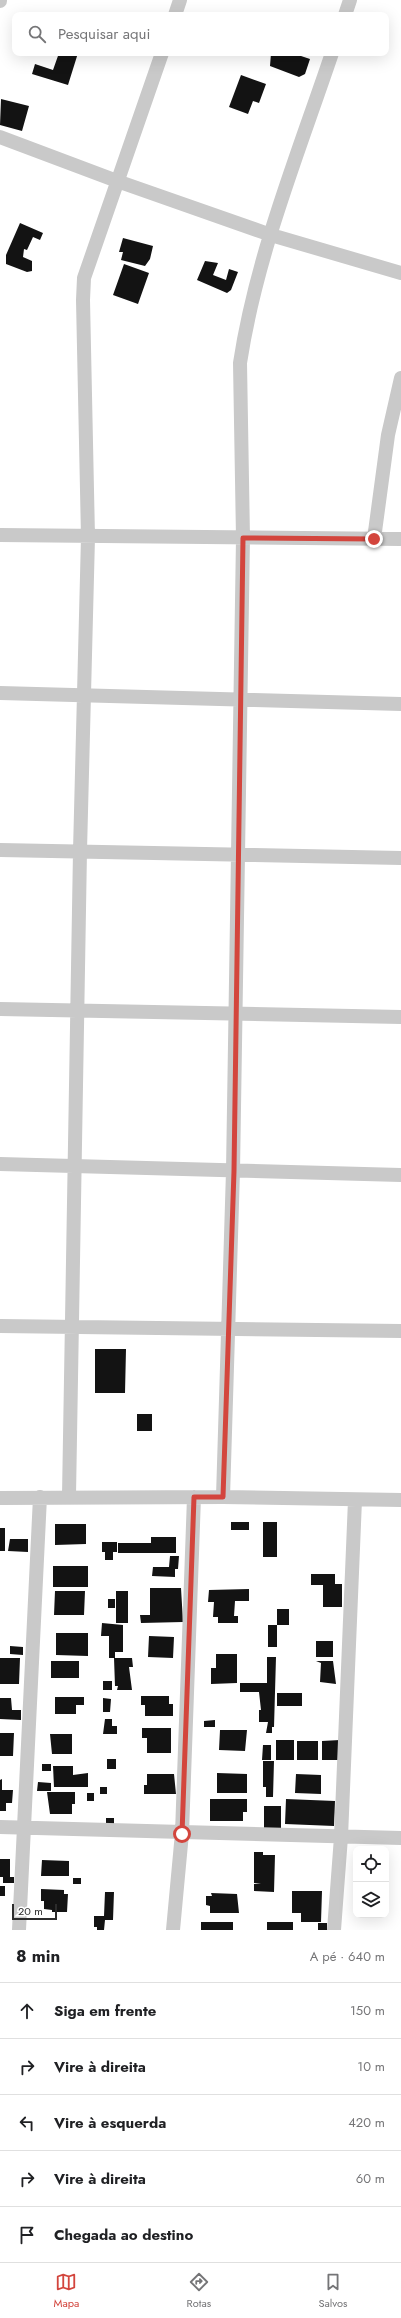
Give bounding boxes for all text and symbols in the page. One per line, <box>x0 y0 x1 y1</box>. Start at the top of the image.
search box <box>12 12 389 56</box>
icon: search <box>26 23 48 45</box>
text: Pesquisar aqui <box>58 23 150 45</box>
route end <box>365 530 383 548</box>
route start <box>173 1825 191 1843</box>
map controls <box>353 1846 389 1918</box>
button: locate <box>353 1846 389 1882</box>
button: layers <box>353 1882 389 1918</box>
scale bar <box>12 1902 57 1921</box>
text: 20 m <box>18 1903 43 1919</box>
text: 8 min <box>16 1944 60 1968</box>
text: A pé · 640 m <box>310 1947 385 1966</box>
icon: ahead <box>16 2000 38 2022</box>
text: Siga em frente <box>54 2000 156 2022</box>
text: 150 m <box>350 2001 385 2020</box>
icon: right <box>16 2056 38 2078</box>
text: Vire à direita <box>54 2056 146 2078</box>
text: 10 m <box>357 2057 385 2076</box>
icon: left <box>16 2112 38 2134</box>
text: Vire à esquerda <box>54 2112 166 2134</box>
text: 420 m <box>348 2113 385 2132</box>
icon: right <box>16 2168 38 2190</box>
text: Vire à direita <box>54 2168 146 2190</box>
text: 60 m <box>356 2169 385 2188</box>
icon: arrive <box>16 2224 38 2246</box>
text: Chegada ao destino <box>54 2224 193 2246</box>
tab: Mapa <box>54 2271 79 2311</box>
tab: Rotas <box>187 2271 211 2311</box>
tab: Salvos <box>318 2271 347 2311</box>

